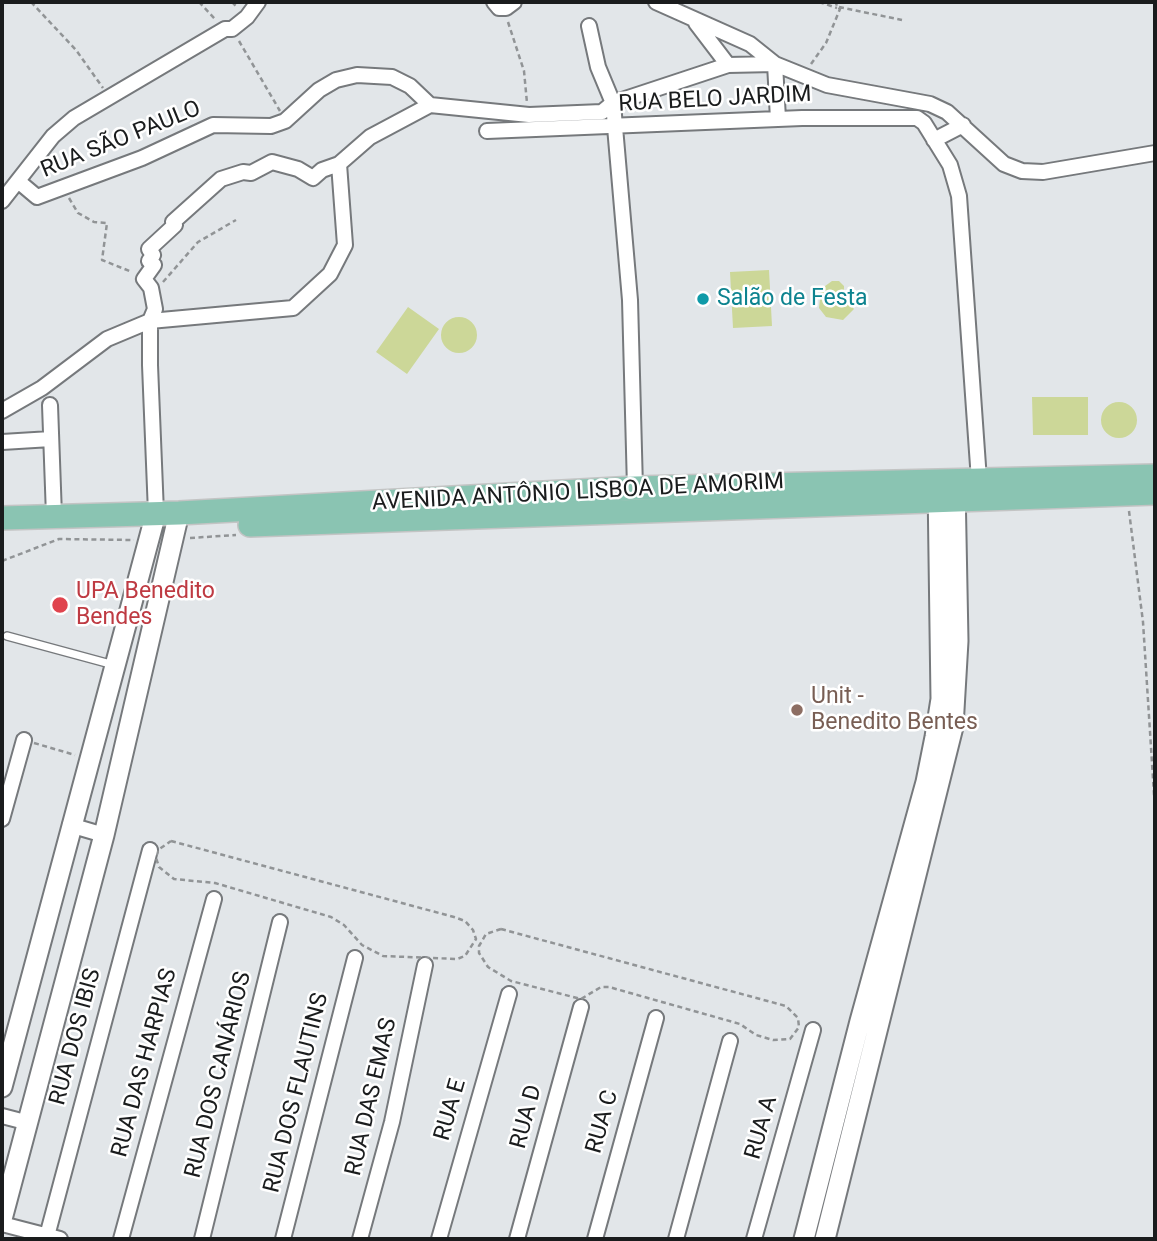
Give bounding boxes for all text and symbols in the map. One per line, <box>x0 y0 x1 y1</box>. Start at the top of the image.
street label: RUA BELO JARDIM <box>618 81 812 119</box>
street label: RUA SÃO PAULO <box>37 95 205 185</box>
place label: Salão de Festa <box>717 285 868 313</box>
marker: Salão de Festa <box>695 291 711 307</box>
street label: AVENIDA ANTÔNIO LISBOA DE AMORIM <box>371 468 785 518</box>
place label: UPA Benedito Bendes <box>76 578 215 632</box>
marker: UPA Benedito Bendes <box>50 595 70 615</box>
place label: Unit - Benedito Bentes <box>811 683 978 737</box>
marker: Unit - Benedito Bentes <box>789 702 805 718</box>
street label: RUA DOS IBIS <box>45 966 107 1108</box>
street label: RUA DAS HARPIAS <box>107 966 183 1160</box>
street label: RUA DOS CANÁRIOS <box>180 969 258 1181</box>
street label: RUA DOS FLAUTINS <box>259 990 335 1196</box>
street label: RUA DAS EMAS <box>340 1016 404 1178</box>
street label: RUA E <box>429 1076 473 1144</box>
street label: RUA D <box>505 1082 549 1152</box>
street label: RUA C <box>581 1087 625 1157</box>
street label: RUA A <box>740 1093 784 1163</box>

